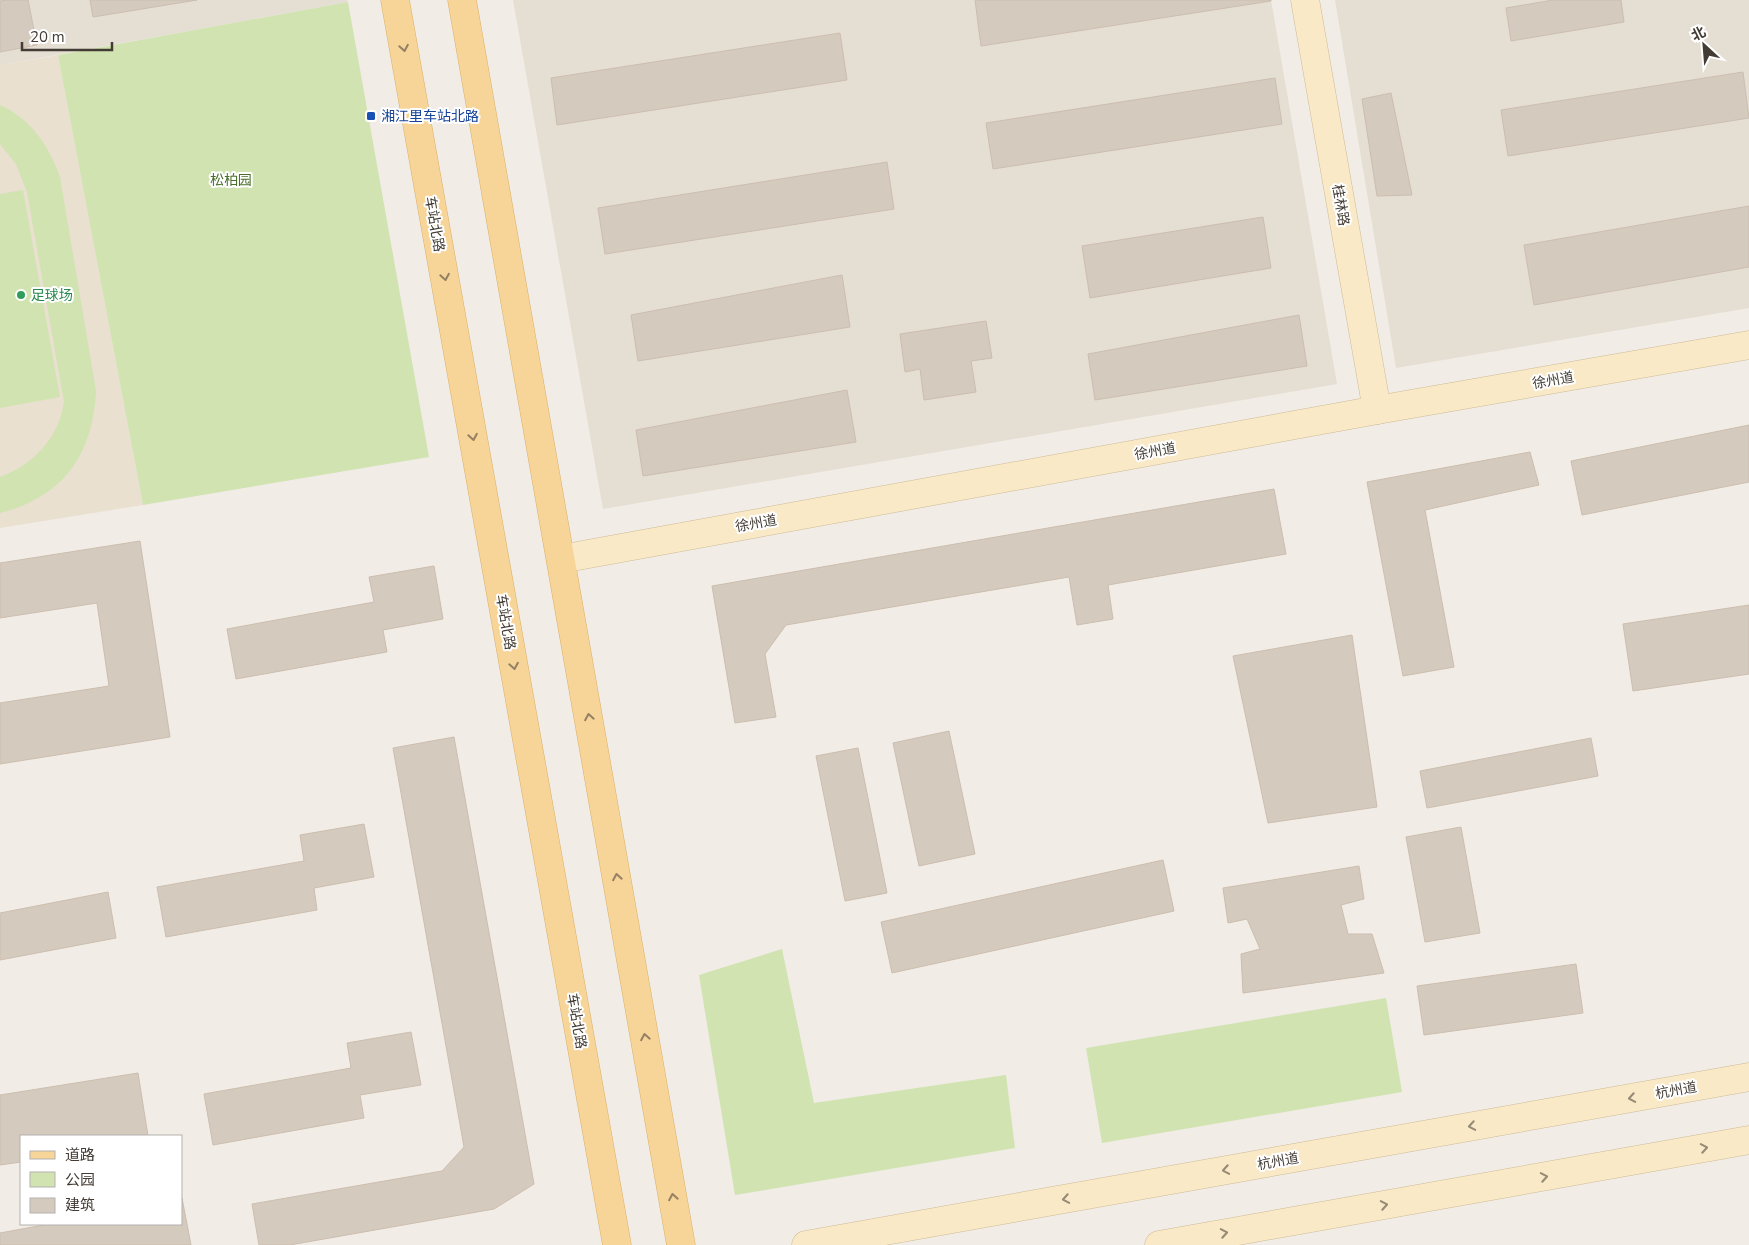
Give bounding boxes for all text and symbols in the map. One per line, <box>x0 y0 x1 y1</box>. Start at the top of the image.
scale bar <box>22 20 112 52</box>
north arrow <box>1679 20 1729 70</box>
text: 北 <box>1688 22 1709 45</box>
text: 20 m <box>30 27 65 47</box>
one-way arrow <box>398 44 408 52</box>
place label: 湘江里车站北路 <box>381 107 479 126</box>
marker: 湘江里车站北路 <box>365 110 377 122</box>
park label: 松柏园 <box>210 171 252 190</box>
street label: 桂林路 <box>1328 183 1354 227</box>
street label: 车站北路 <box>420 195 449 253</box>
one-way arrow <box>439 272 449 281</box>
place label: 足球场 <box>31 286 73 305</box>
marker: 足球场 <box>15 289 27 301</box>
street label: 徐州道 <box>1531 367 1575 393</box>
one-way arrow <box>468 432 478 441</box>
street label: 徐州道 <box>1133 438 1177 464</box>
street label: 徐州道 <box>734 510 778 536</box>
street label: 车站北路 <box>491 593 520 651</box>
one-way arrow <box>509 661 519 670</box>
one-way arrow <box>584 712 594 721</box>
one-way arrow <box>612 872 622 881</box>
street label: 车站北路 <box>562 992 591 1050</box>
one-way arrow <box>640 1033 650 1041</box>
street label: 杭州道 <box>1654 1077 1698 1103</box>
one-way arrow <box>1628 1092 1636 1103</box>
one-way arrow <box>1468 1121 1476 1131</box>
legend <box>20 1135 182 1225</box>
one-way arrow <box>1700 1144 1708 1154</box>
text: 道路 <box>65 1145 95 1165</box>
street label: 杭州道 <box>1256 1148 1300 1174</box>
one-way arrow <box>1222 1165 1230 1175</box>
text: 公园 <box>65 1170 95 1190</box>
one-way arrow <box>1540 1172 1548 1182</box>
one-way arrow <box>668 1193 678 1201</box>
one-way arrow <box>1062 1193 1070 1203</box>
text: 建筑 <box>65 1195 95 1215</box>
one-way arrow <box>1380 1200 1388 1211</box>
one-way arrow <box>1220 1229 1228 1239</box>

